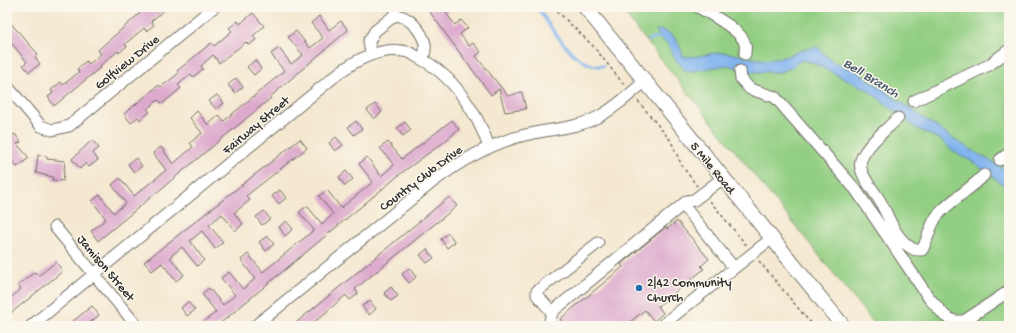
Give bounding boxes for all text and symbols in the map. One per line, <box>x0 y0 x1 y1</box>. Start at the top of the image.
street label: Golfview Drive <box>92 32 163 93</box>
water label: Bell Branch <box>840 55 902 103</box>
street label: Fairway Street <box>219 92 294 159</box>
street label: 5 Mile Road <box>686 139 739 199</box>
street label: Country Club Drive <box>377 143 466 215</box>
street label: Jamison Street <box>73 233 138 306</box>
place label: 2|42 Community Church <box>647 276 732 306</box>
marker: 2|42 Community Church <box>634 283 644 293</box>

